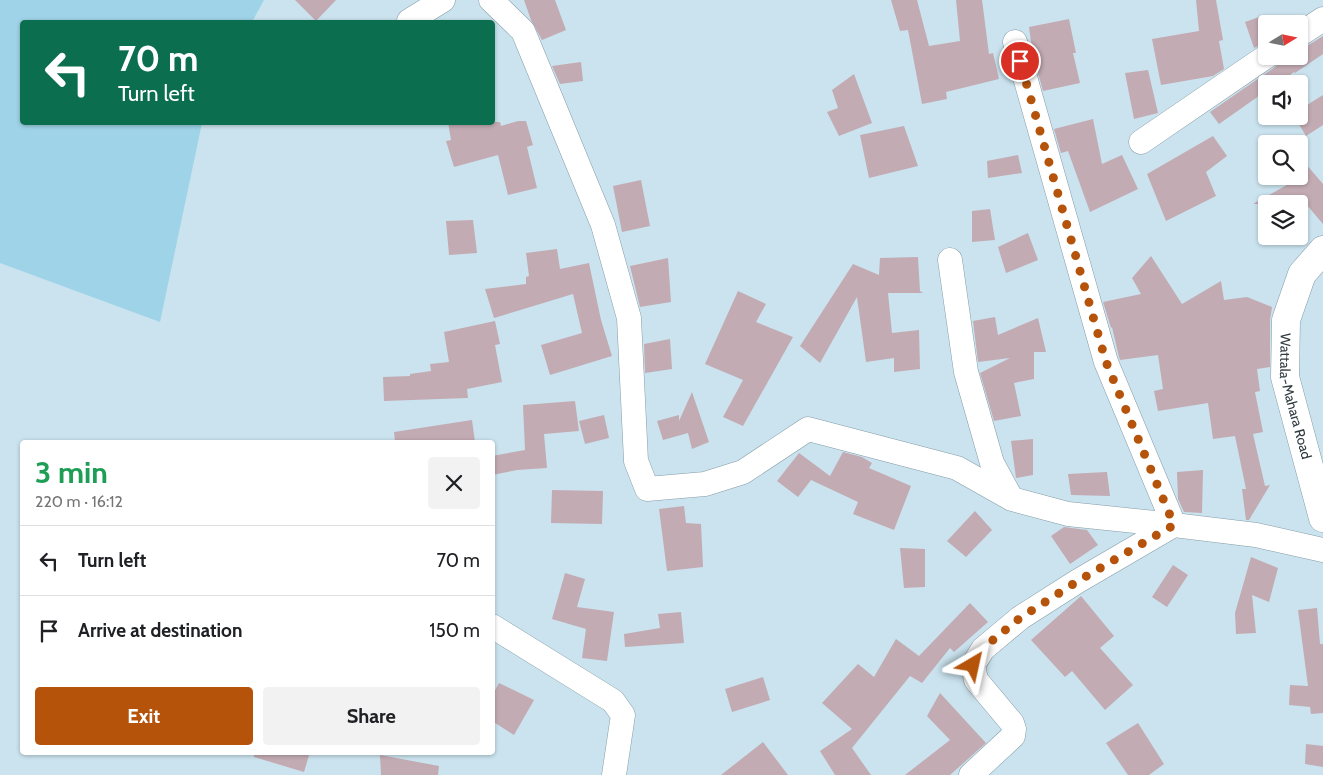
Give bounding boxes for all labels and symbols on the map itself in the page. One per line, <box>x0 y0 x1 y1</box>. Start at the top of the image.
north arrow <box>1258 15 1308 65</box>
pin <box>999 40 1041 82</box>
street label: Wattala-Mahara Road <box>1276 333 1316 461</box>
position arrow <box>946 638 998 690</box>

